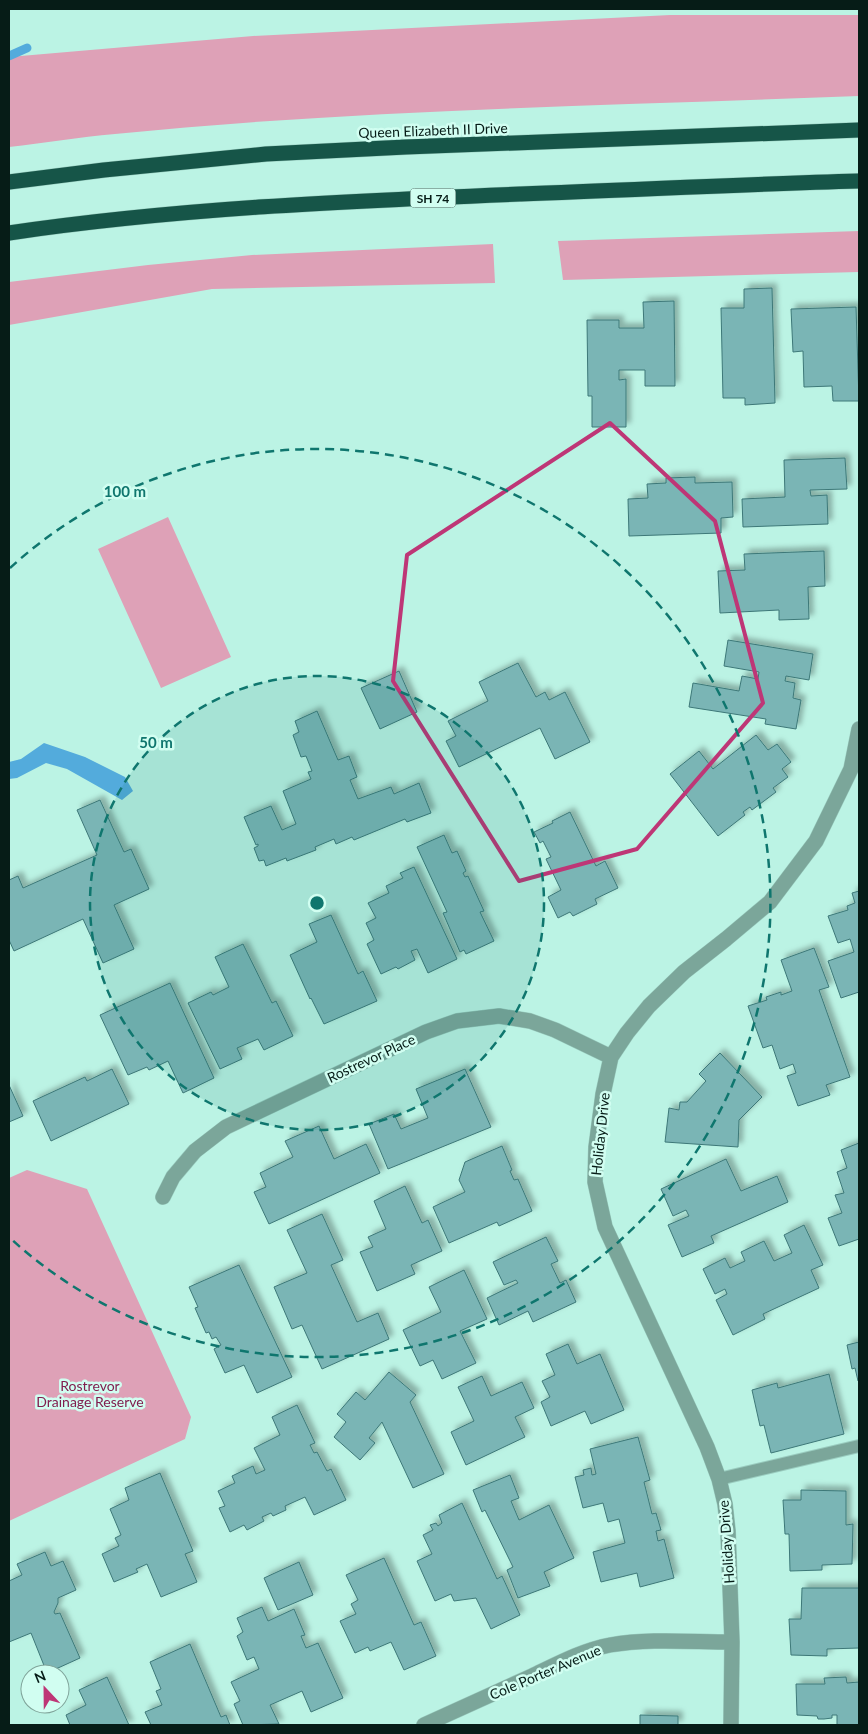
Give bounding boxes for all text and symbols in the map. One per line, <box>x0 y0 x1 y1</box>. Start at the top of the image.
street label: Queen Elizabeth II Drive <box>358 119 508 141</box>
road number: SH 74 <box>410 188 456 208</box>
text: 100 m <box>104 482 146 500</box>
text: 50 m <box>139 733 173 751</box>
centre of rings <box>308 894 326 912</box>
street label: Rostrevor Place <box>324 1030 418 1086</box>
street label: Holiday Drive <box>587 1092 613 1176</box>
park label: Rostrevor Drainage Reserve <box>36 1377 144 1410</box>
street label: Holiday Drive <box>715 1500 737 1584</box>
street label: Cole Porter Avenue <box>487 1641 603 1703</box>
north arrow <box>20 1664 70 1714</box>
text: N <box>32 1667 48 1686</box>

